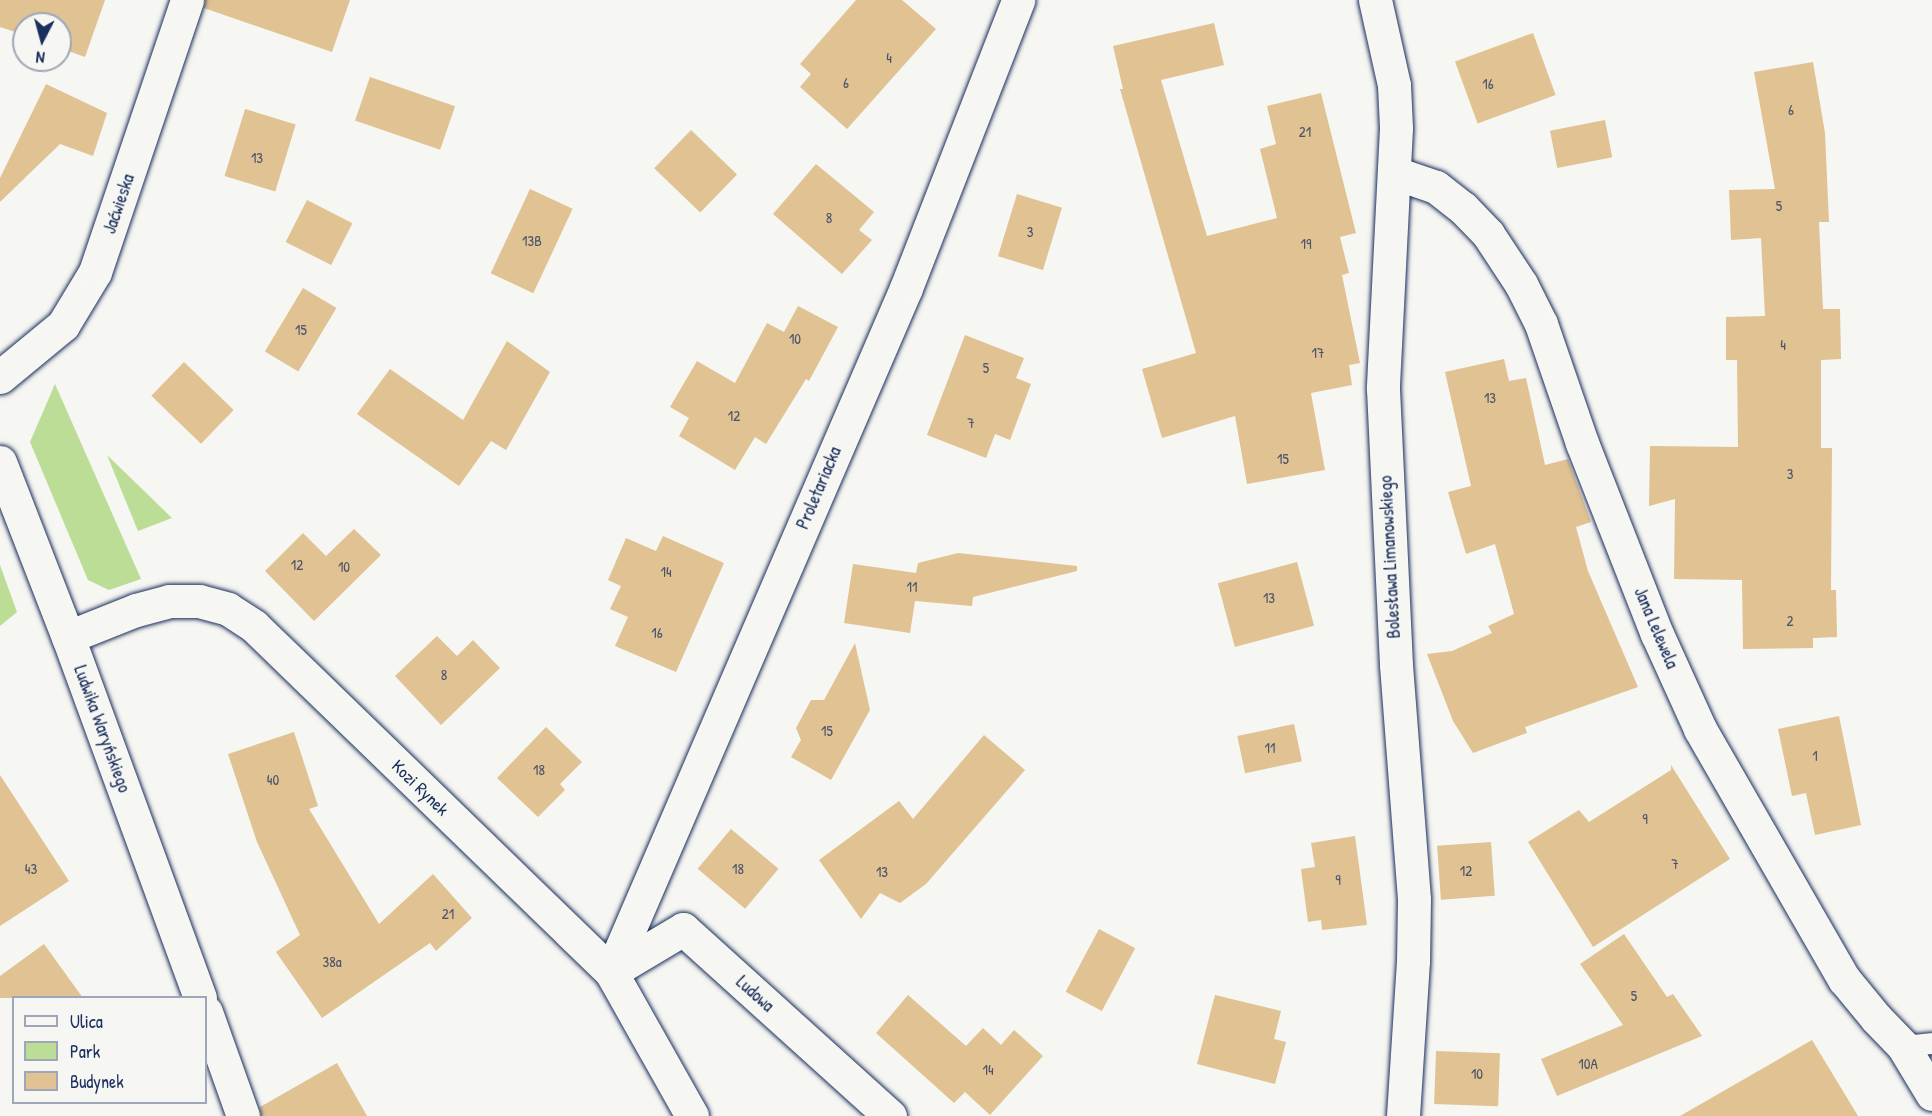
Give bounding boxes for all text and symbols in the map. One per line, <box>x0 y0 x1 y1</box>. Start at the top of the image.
north arrow <box>12 12 72 72</box>
text: N <box>35 47 46 69</box>
house number: 4 <box>886 49 892 67</box>
house number: 6 <box>843 74 849 92</box>
house number: 16 <box>1482 75 1494 93</box>
house number: 6 <box>1788 101 1794 119</box>
house number: 21 <box>1299 123 1311 141</box>
house number: 13 <box>251 149 263 167</box>
street label: Jaćwieska <box>99 171 139 237</box>
house number: 5 <box>1776 197 1782 215</box>
house number: 8 <box>826 209 832 227</box>
house number: 3 <box>1027 223 1033 241</box>
house number: 13B <box>522 232 542 250</box>
house number: 19 <box>1301 235 1311 253</box>
house number: 15 <box>295 321 307 339</box>
house number: 10 <box>789 330 801 348</box>
house number: 4 <box>1780 336 1786 354</box>
house number: 17 <box>1312 344 1324 362</box>
house number: 5 <box>983 359 989 377</box>
house number: 13 <box>1484 389 1496 407</box>
house number: 12 <box>728 407 740 425</box>
house number: 7 <box>967 414 975 432</box>
street label: Proletariacka <box>792 443 846 533</box>
house number: 15 <box>1277 450 1289 468</box>
house number: 3 <box>1787 465 1793 483</box>
street label: Bolesława Limanowskiego <box>1375 475 1405 639</box>
house number: 12 <box>291 556 303 574</box>
house number: 10 <box>338 558 350 576</box>
house number: 14 <box>660 563 672 581</box>
house number: 11 <box>907 578 917 596</box>
street label: Jana Lelewela <box>1629 584 1683 672</box>
house number: 13 <box>1263 589 1275 607</box>
house number: 2 <box>1786 612 1794 630</box>
house number: 16 <box>651 624 663 642</box>
street label: Ludwika Waryńskiego <box>69 663 135 795</box>
house number: 8 <box>441 666 447 684</box>
house number: 15 <box>821 722 833 740</box>
house number: 11 <box>1265 739 1275 757</box>
house number: 1 <box>1812 747 1818 765</box>
street label: Kozi Rynek <box>387 756 453 820</box>
house number: 18 <box>533 761 545 779</box>
house number: 40 <box>267 771 279 789</box>
house number: 9 <box>1642 810 1648 828</box>
house number: 7 <box>1671 855 1679 873</box>
house number: 43 <box>25 860 37 878</box>
house number: 18 <box>732 860 744 878</box>
house number: 12 <box>1460 862 1472 880</box>
house number: 13 <box>876 863 888 881</box>
house number: 9 <box>1335 871 1341 889</box>
house number: 21 <box>442 905 454 923</box>
house number: 38a <box>322 953 342 971</box>
street label: Ludowa <box>732 971 778 1017</box>
house number: 5 <box>1631 987 1637 1005</box>
legend <box>12 996 207 1104</box>
text: Ulica <box>70 1009 103 1034</box>
text: Park <box>70 1039 100 1064</box>
house number: 10A <box>1578 1055 1598 1073</box>
house number: 14 <box>982 1061 994 1079</box>
house number: 10 <box>1471 1065 1483 1083</box>
text: Budynek <box>70 1069 124 1094</box>

